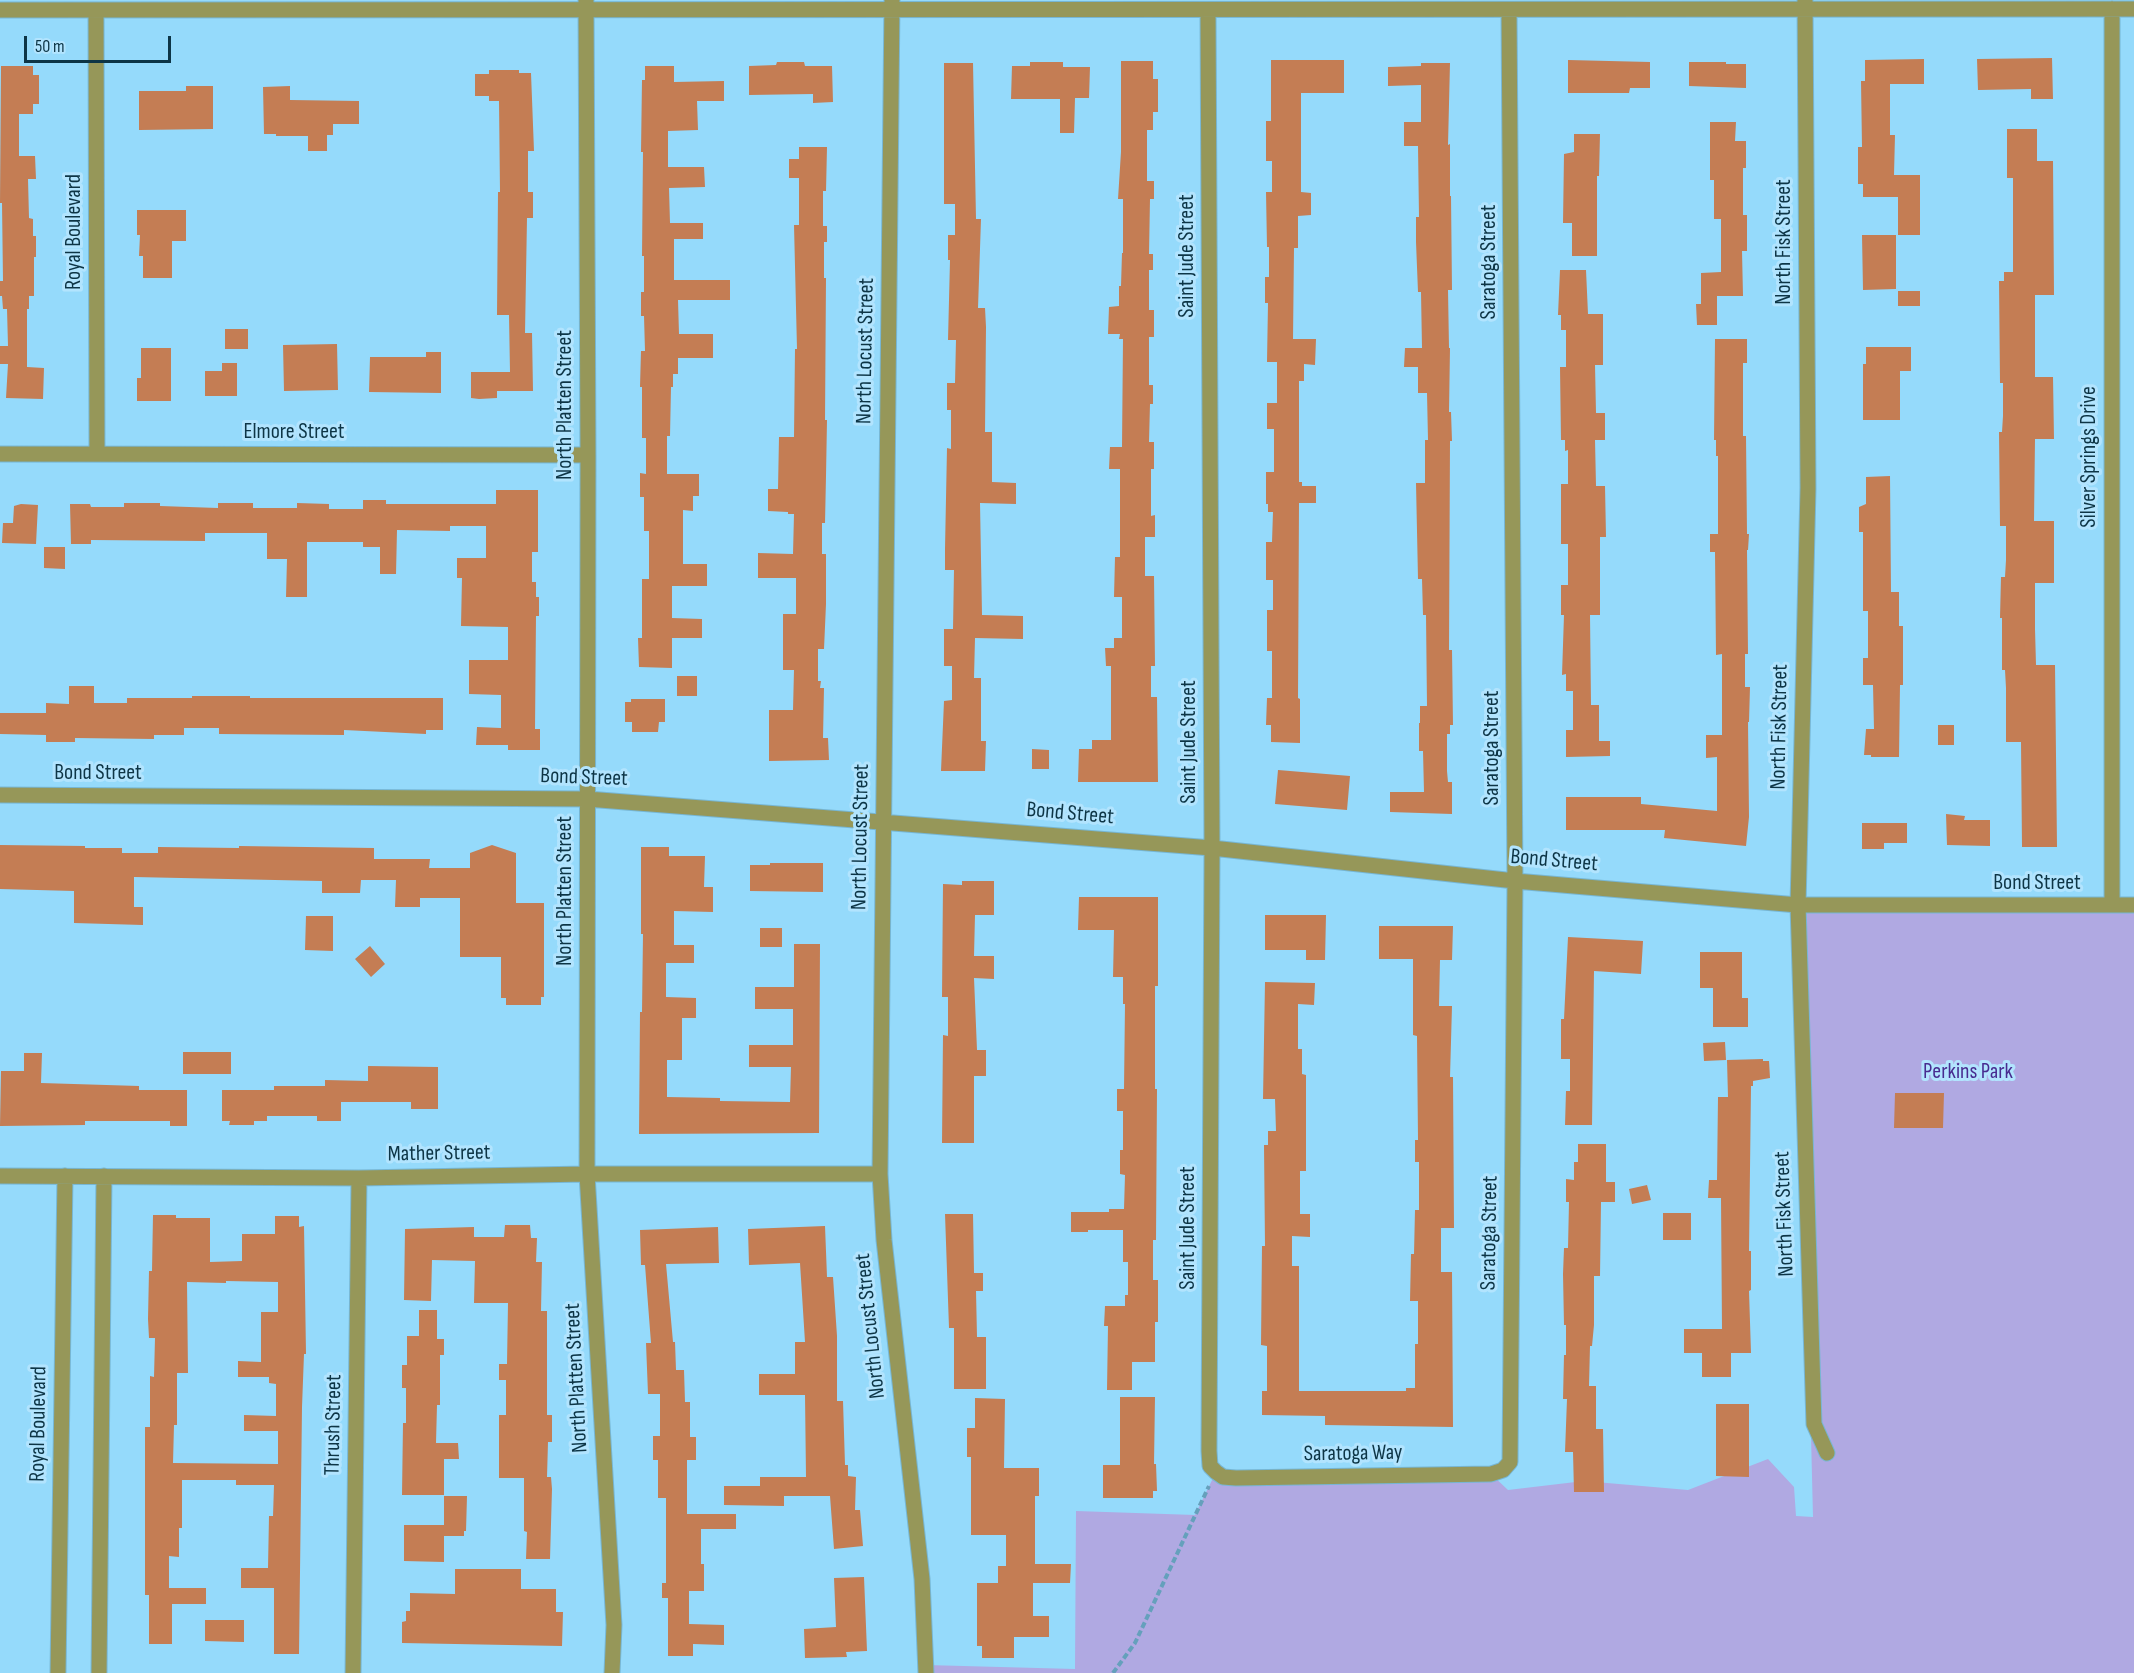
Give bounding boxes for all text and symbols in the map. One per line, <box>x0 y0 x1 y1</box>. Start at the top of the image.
scale bar <box>27 24 174 62</box>
text: 50 m <box>35 36 65 57</box>
street label: Royal Boulevard <box>61 174 87 290</box>
street label: North Fisk Street <box>1771 179 1797 305</box>
street label: Saint Jude Street <box>1174 194 1200 318</box>
street label: Saratoga Street <box>1476 205 1502 319</box>
street label: North Locust Street <box>852 278 880 424</box>
street label: North Platten Street <box>552 330 578 480</box>
street label: Silver Springs Drive <box>2076 386 2102 528</box>
street label: Elmore Street <box>243 419 345 445</box>
street label: North Fisk Street <box>1766 664 1794 790</box>
street label: Saint Jude Street <box>1176 680 1202 804</box>
street label: Saratoga Street <box>1479 691 1505 805</box>
street label: Bond Street <box>54 760 142 786</box>
street label: Bond Street <box>540 763 628 793</box>
street label: North Locust Street <box>847 764 875 910</box>
street label: Bond Street <box>1025 797 1115 831</box>
street label: North Platten Street <box>552 816 578 966</box>
street label: Bond Street <box>1509 844 1599 878</box>
street label: Bond Street <box>1993 870 2081 896</box>
park label: Perkins Park <box>1923 1059 2013 1085</box>
street label: Mather Street <box>387 1140 491 1168</box>
street label: North Fisk Street <box>1770 1151 1800 1277</box>
street label: Saint Jude Street <box>1175 1166 1201 1290</box>
street label: Saratoga Street <box>1476 1175 1504 1291</box>
street label: North Locust Street <box>850 1252 892 1400</box>
street label: North Platten Street <box>560 1303 594 1453</box>
street label: Royal Boulevard <box>25 1366 53 1482</box>
street label: Thrush Street <box>320 1374 348 1476</box>
street label: Saratoga Way <box>1303 1440 1403 1468</box>

